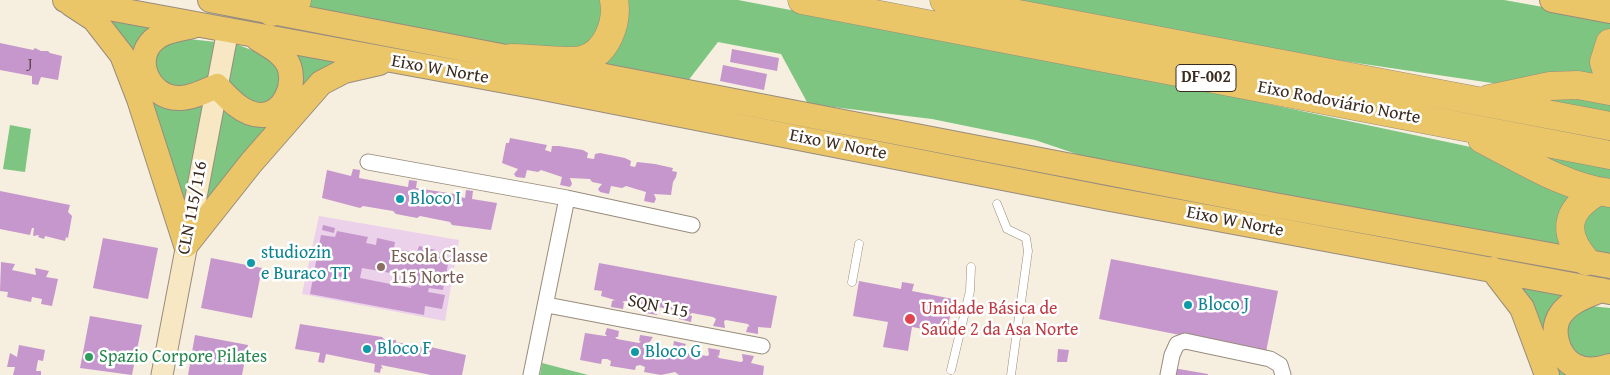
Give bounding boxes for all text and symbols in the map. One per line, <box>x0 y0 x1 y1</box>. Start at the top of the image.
street label: Eixo W Norte <box>390 51 490 89</box>
house number: J <box>28 55 32 73</box>
road number: DF-002 <box>1176 64 1236 92</box>
street label: Eixo Rodoviário Norte <box>1256 77 1422 129</box>
street label: Eixo W Norte <box>788 125 888 165</box>
street label: CLN 115/116 <box>173 159 213 257</box>
place label: Bloco I <box>410 188 461 210</box>
marker: Bloco I <box>394 193 406 205</box>
street label: Eixo W Norte <box>1185 202 1285 242</box>
place label: studiozin e Buraco TT <box>261 242 350 284</box>
place label: Escola Classe 115 Norte <box>391 246 488 288</box>
marker: studiozin e Buraco TT <box>245 257 257 269</box>
marker: Escola Classe 115 Norte <box>375 261 387 273</box>
street label: SQN 115 <box>626 291 690 323</box>
place label: Bloco J <box>1198 294 1249 316</box>
place label: Unidade Básica de Saúde 2 da Asa Norte <box>921 298 1078 340</box>
marker: Bloco J <box>1182 299 1194 311</box>
marker: Unidade Básica de Saúde 2 da Asa Norte <box>903 312 917 326</box>
place label: Bloco F <box>377 338 431 360</box>
place label: Bloco G <box>645 341 701 363</box>
marker: Bloco F <box>361 343 373 355</box>
place label: Spazio Corpore Pilates <box>99 346 267 368</box>
marker: Bloco G <box>629 346 641 358</box>
marker: Spazio Corpore Pilates <box>83 351 95 363</box>

